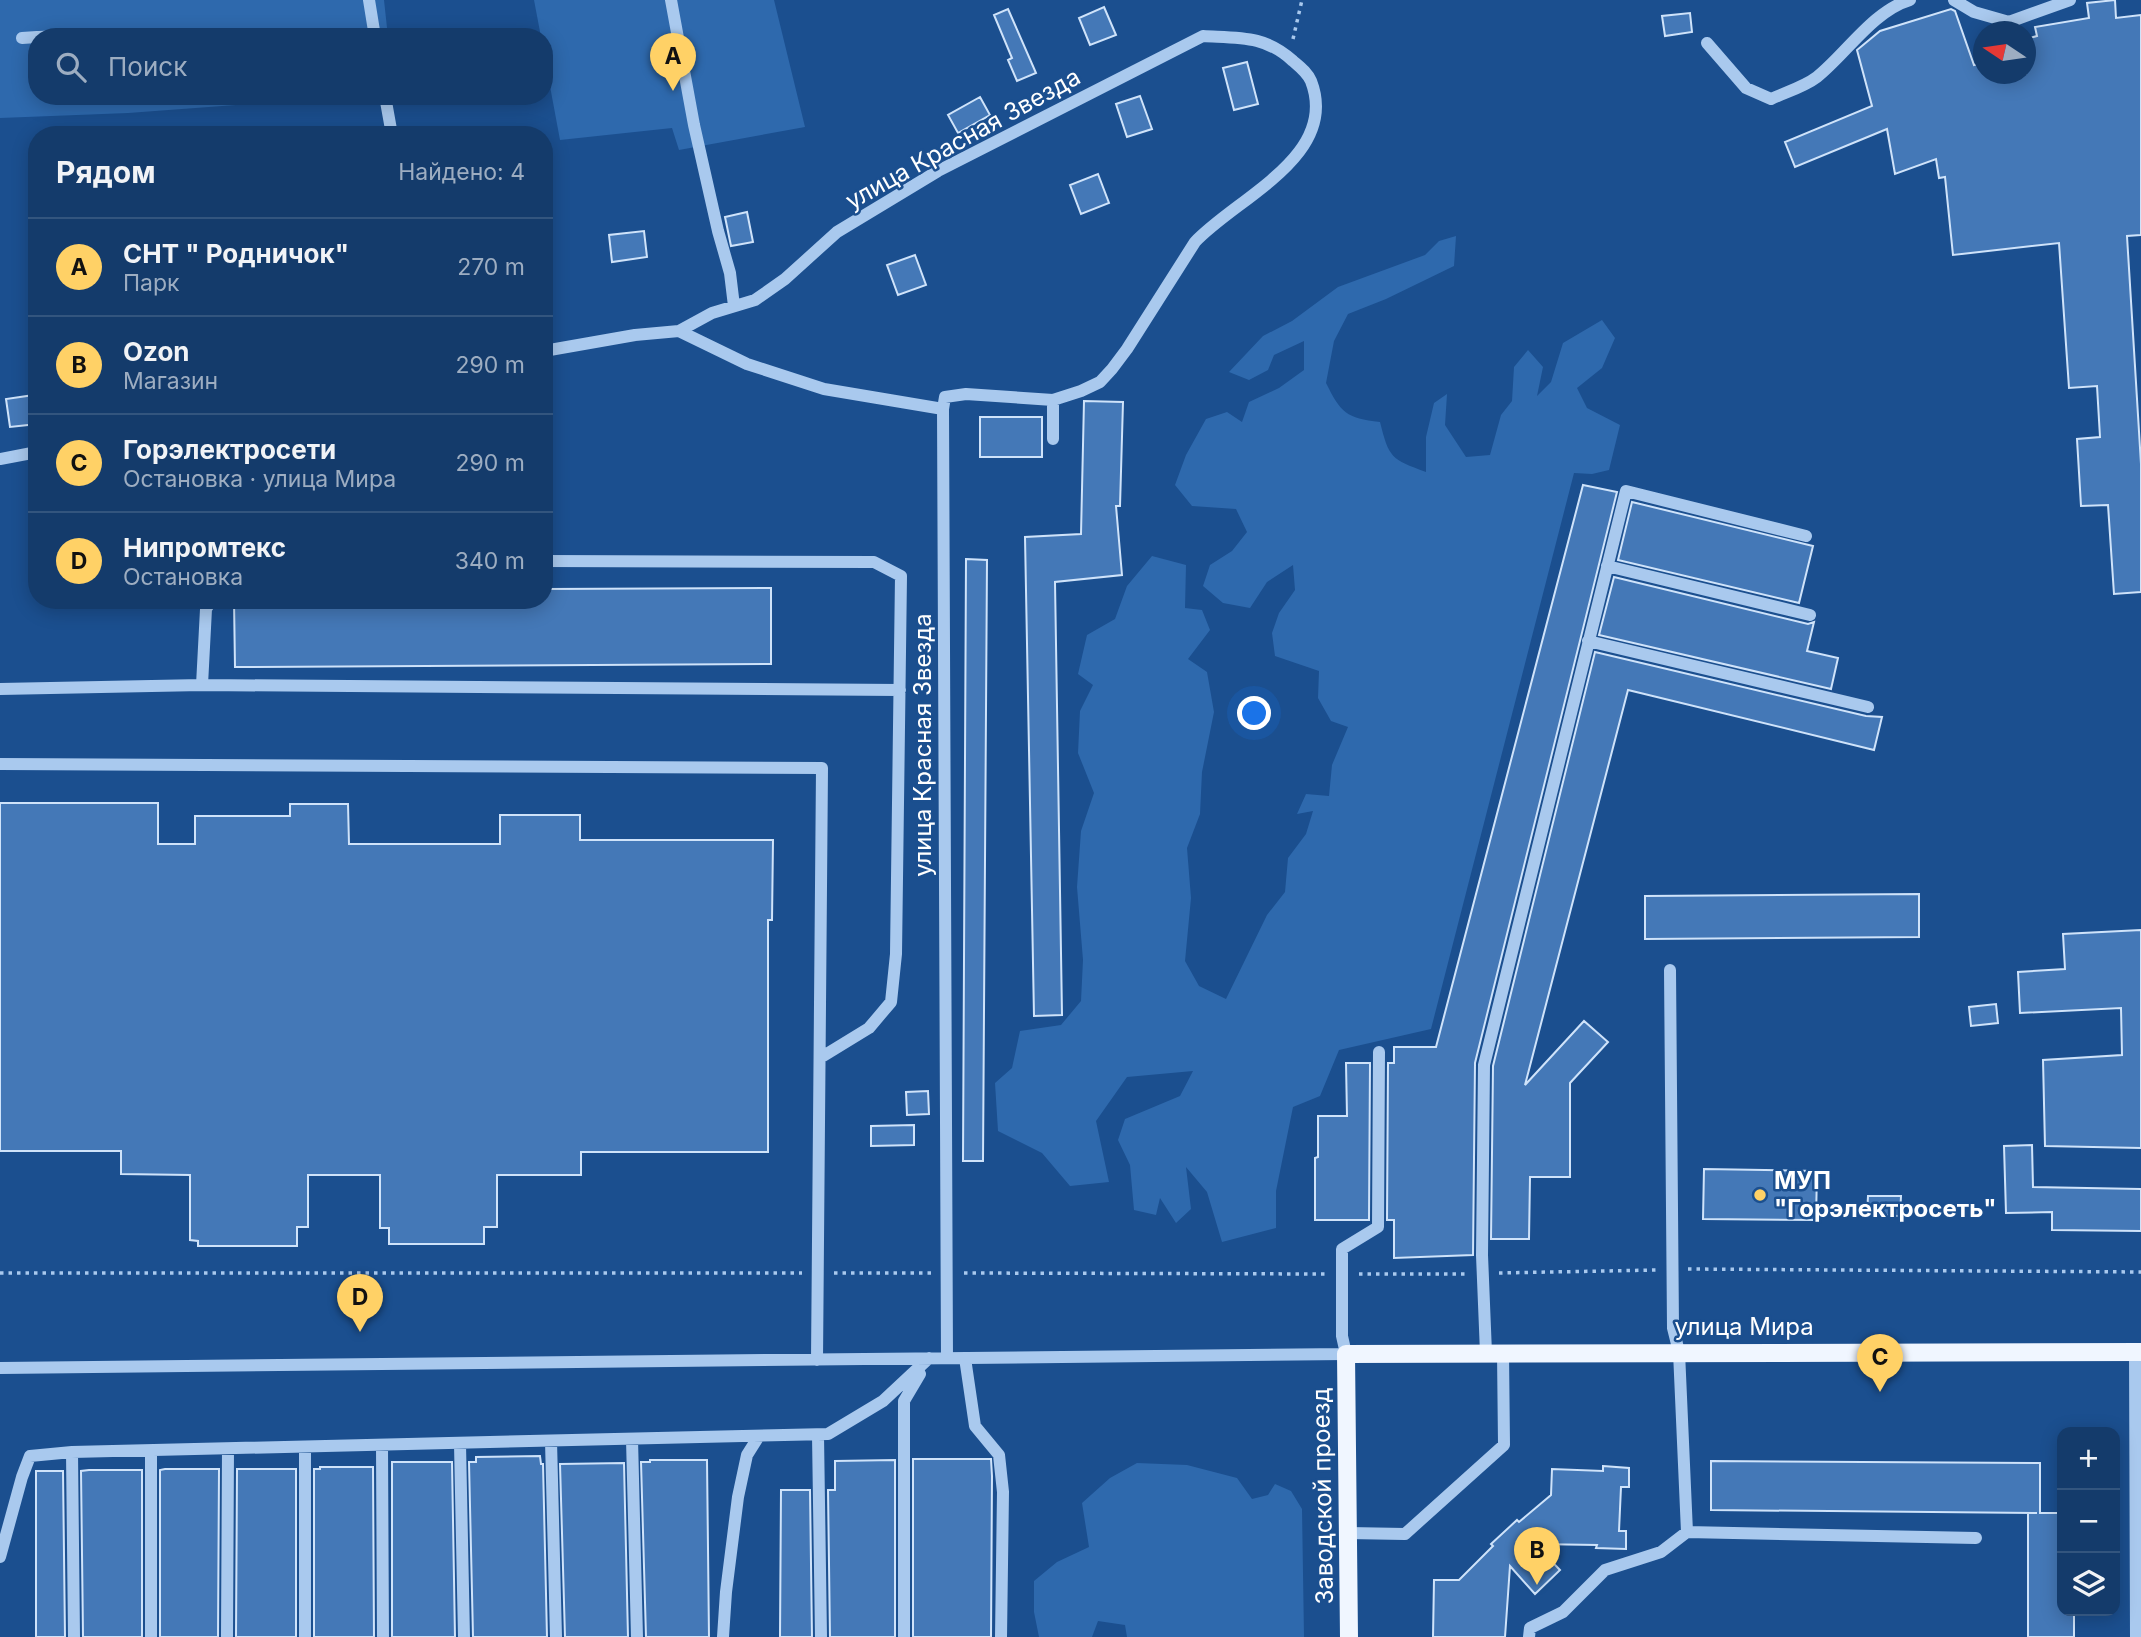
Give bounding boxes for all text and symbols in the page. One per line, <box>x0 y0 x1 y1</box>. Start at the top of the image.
north arrow <box>1973 21 2036 84</box>
search box <box>28 28 553 105</box>
pin: A <box>650 33 696 91</box>
icon: search <box>52 48 90 86</box>
text: Поиск <box>108 51 187 82</box>
street label: улица Красная Звезда <box>840 62 1085 215</box>
text: Рядом <box>56 154 156 190</box>
text: Найдено: 4 <box>398 158 525 186</box>
text: СНТ " Родничок" <box>123 238 349 269</box>
text: A <box>70 253 88 281</box>
text: 270 m <box>457 253 525 281</box>
text: Парк <box>123 269 180 297</box>
text: Ozon <box>123 336 190 367</box>
text: B <box>71 351 87 379</box>
text: 290 m <box>456 351 525 379</box>
text: Магазин <box>123 367 218 395</box>
text: Горэлектросети <box>123 434 336 465</box>
text: C <box>70 449 88 477</box>
text: 290 m <box>456 449 525 477</box>
text: Остановка · улица Мира <box>123 465 396 493</box>
text: Нипромтекс <box>123 532 286 563</box>
text: D <box>71 547 87 575</box>
text: 340 m <box>455 547 525 575</box>
text: Остановка <box>123 563 243 591</box>
street label: улица Красная Звезда <box>908 613 937 877</box>
your location <box>1237 696 1271 730</box>
place label: МУП "Горэлектросеть" <box>1774 1166 1997 1223</box>
marker: МУП "Горэлектросеть" <box>1752 1187 1768 1203</box>
pin: D <box>337 1274 383 1332</box>
street label: улица Мира <box>1674 1312 1814 1341</box>
pin: C <box>1857 1334 1903 1392</box>
street label: Заводской проезд <box>1306 1387 1339 1605</box>
map controls <box>2057 1427 2120 1616</box>
button: + <box>2057 1427 2120 1490</box>
button: − <box>2057 1490 2120 1553</box>
pin: B <box>1514 1527 1560 1585</box>
button: layers <box>2057 1553 2120 1616</box>

